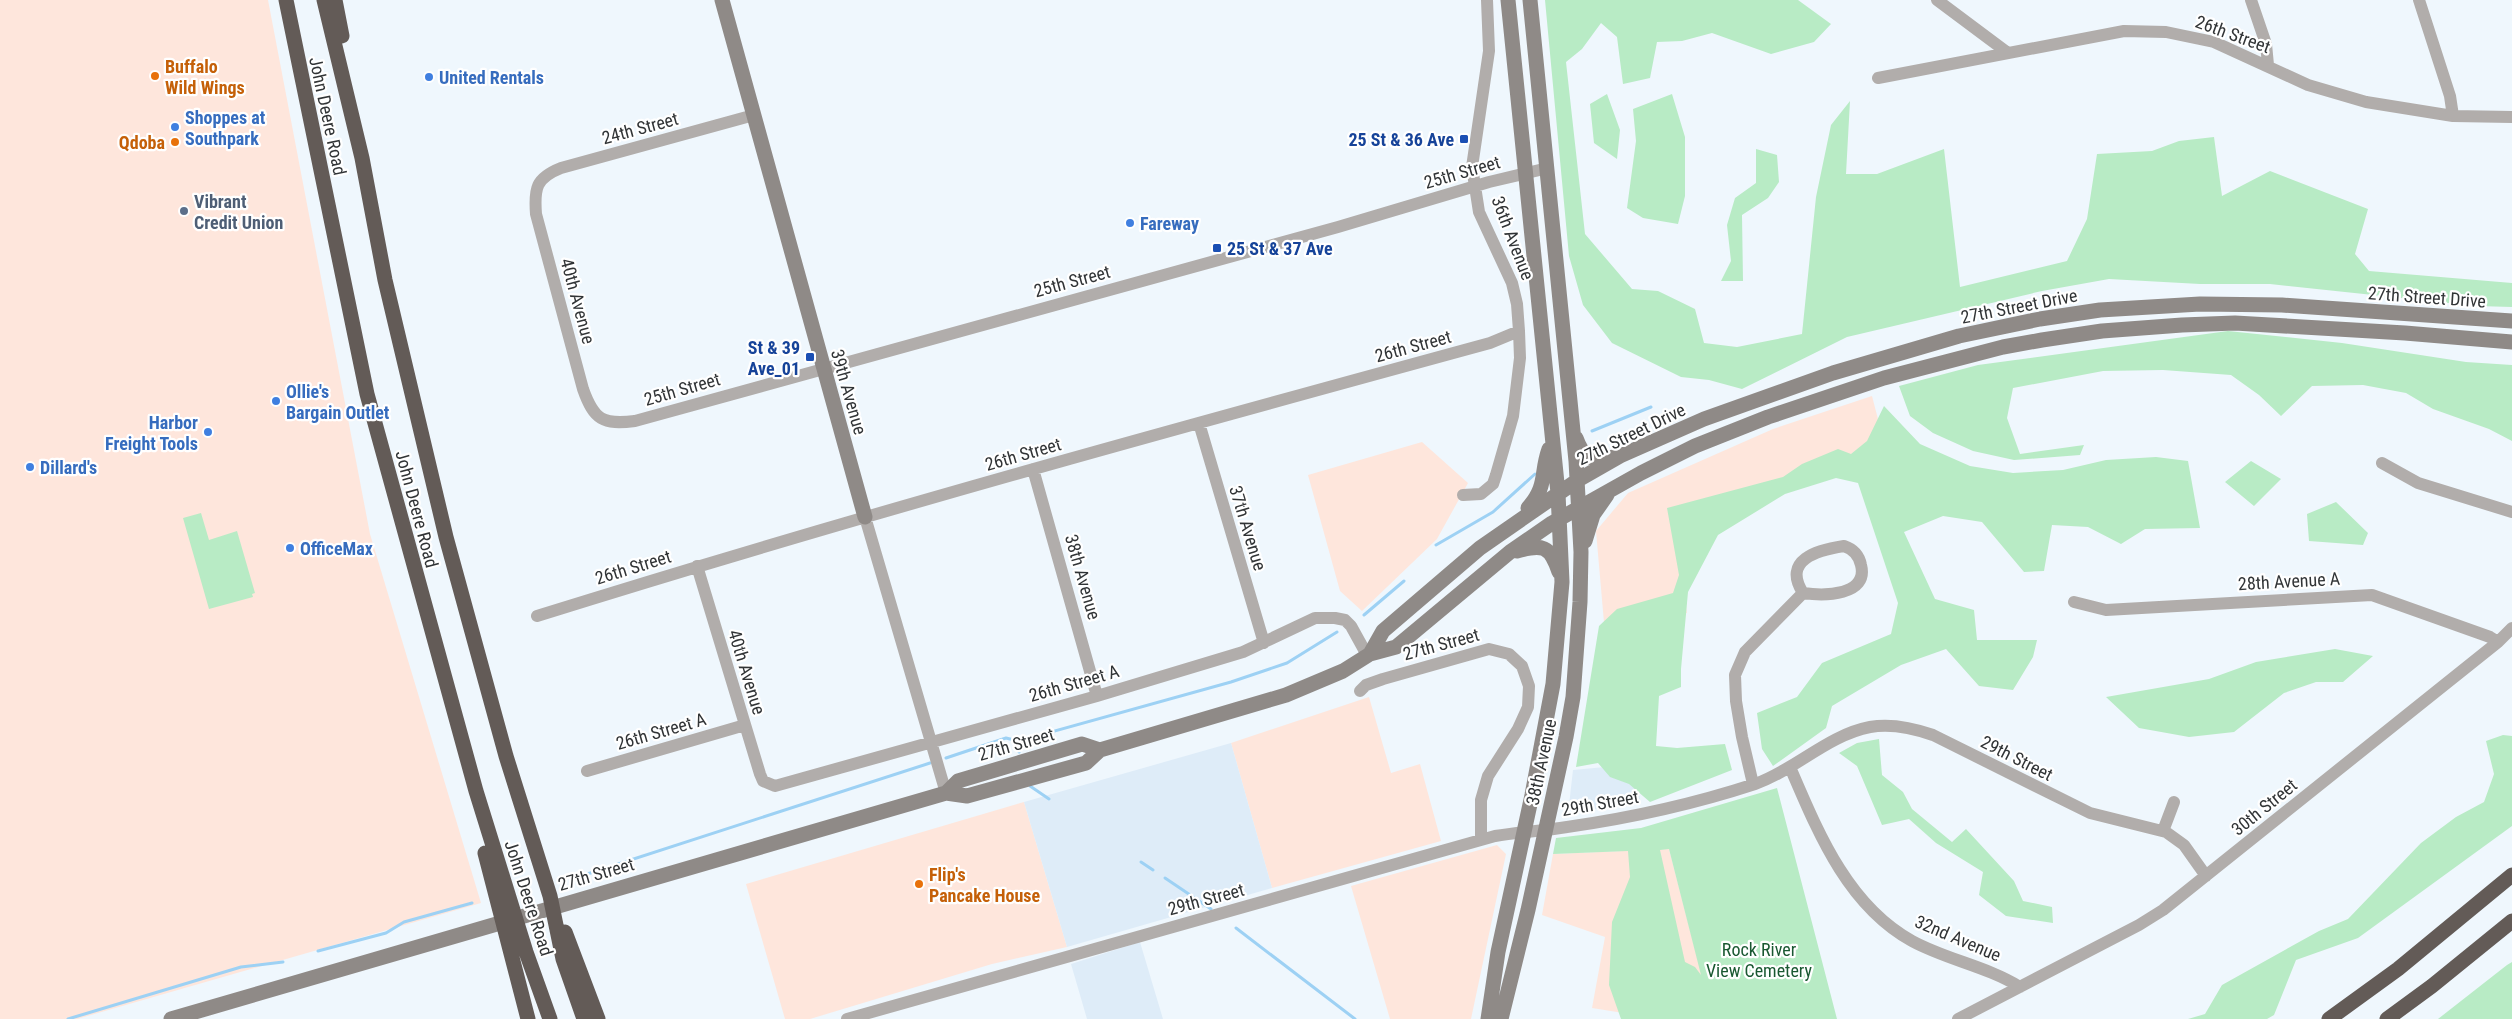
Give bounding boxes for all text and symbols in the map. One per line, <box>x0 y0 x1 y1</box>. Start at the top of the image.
street label: 26th Street <box>2193 11 2273 57</box>
street label: John Deere Road <box>305 55 351 177</box>
place label: Buffalo Wild Wings <box>165 56 245 98</box>
place label: United Rentals <box>439 67 544 88</box>
marker: Buffalo Wild Wings <box>149 70 161 82</box>
marker: United Rentals <box>423 71 435 83</box>
place label: Shoppes at Southpark <box>185 107 266 149</box>
street label: 24th Street <box>600 108 680 148</box>
marker: Shoppes at Southpark <box>169 121 181 133</box>
place label: 25 St & 36 Ave <box>1348 129 1454 150</box>
place label: Qdoba <box>119 132 165 153</box>
marker: 25 St & 36 Ave <box>1458 133 1470 145</box>
marker: Qdoba <box>169 136 181 148</box>
street label: 25th Street <box>1422 151 1502 193</box>
place label: Vibrant Credit Union <box>194 191 283 233</box>
street label: 36th Avenue <box>1487 193 1539 283</box>
marker: Vibrant Credit Union <box>178 205 190 217</box>
place label: Fareway <box>1140 213 1199 234</box>
marker: Fareway <box>1124 217 1136 229</box>
place label: 25 St & 37 Ave <box>1227 238 1333 259</box>
marker: 25 St & 37 Ave <box>1211 242 1223 254</box>
street label: 40th Avenue <box>557 256 599 346</box>
street label: 25th Street <box>1032 261 1112 301</box>
street label: 27th Street Drive <box>2367 282 2487 312</box>
street label: 27th Street Drive <box>1959 284 2079 328</box>
street label: 26th Street <box>1373 326 1453 366</box>
place label: St & 39 Ave_01 <box>748 337 800 379</box>
street label: 39th Avenue <box>827 347 871 437</box>
marker: St & 39 Ave_01 <box>804 351 816 363</box>
street label: 25th Street <box>642 368 722 410</box>
place label: Ollie's Bargain Outlet <box>286 381 390 423</box>
marker: Ollie's Bargain Outlet <box>270 395 282 407</box>
street label: 27th Street Drive <box>1573 399 1689 469</box>
place label: Harbor Freight Tools <box>105 412 198 454</box>
marker: Harbor Freight Tools <box>202 426 214 438</box>
street label: 26th Street <box>983 433 1063 475</box>
street label: John Deere Road <box>391 448 443 570</box>
place label: Dillard's <box>40 457 97 478</box>
marker: Dillard's <box>24 461 36 473</box>
street label: 37th Avenue <box>1225 483 1271 573</box>
street label: 38th Avenue <box>1061 532 1105 622</box>
place label: OfficeMax <box>300 538 373 559</box>
marker: OfficeMax <box>284 542 296 554</box>
street label: 26th Street <box>593 546 673 588</box>
street label: 28th Avenue A <box>2237 568 2341 594</box>
street label: 27th Street <box>1401 624 1481 664</box>
street label: 40th Avenue <box>724 627 770 717</box>
street label: 26th Street A <box>1027 660 1122 706</box>
street label: 26th Street A <box>614 708 709 754</box>
street label: 38th Avenue <box>1522 717 1560 807</box>
street label: 27th Street <box>976 723 1056 765</box>
street label: 29th Street <box>1977 731 2057 785</box>
street label: 30th Street <box>2227 774 2301 840</box>
street label: 29th Street <box>1560 786 1640 820</box>
street label: John Deere Road <box>500 837 558 959</box>
street label: 27th Street <box>556 853 636 895</box>
place label: Flip's Pancake House <box>929 864 1040 906</box>
marker: Flip's Pancake House <box>913 878 925 890</box>
street label: 29th Street <box>1166 879 1246 919</box>
street label: 32nd Avenue <box>1912 910 2004 966</box>
park label: Rock River View Cemetery <box>1706 939 1813 981</box>

